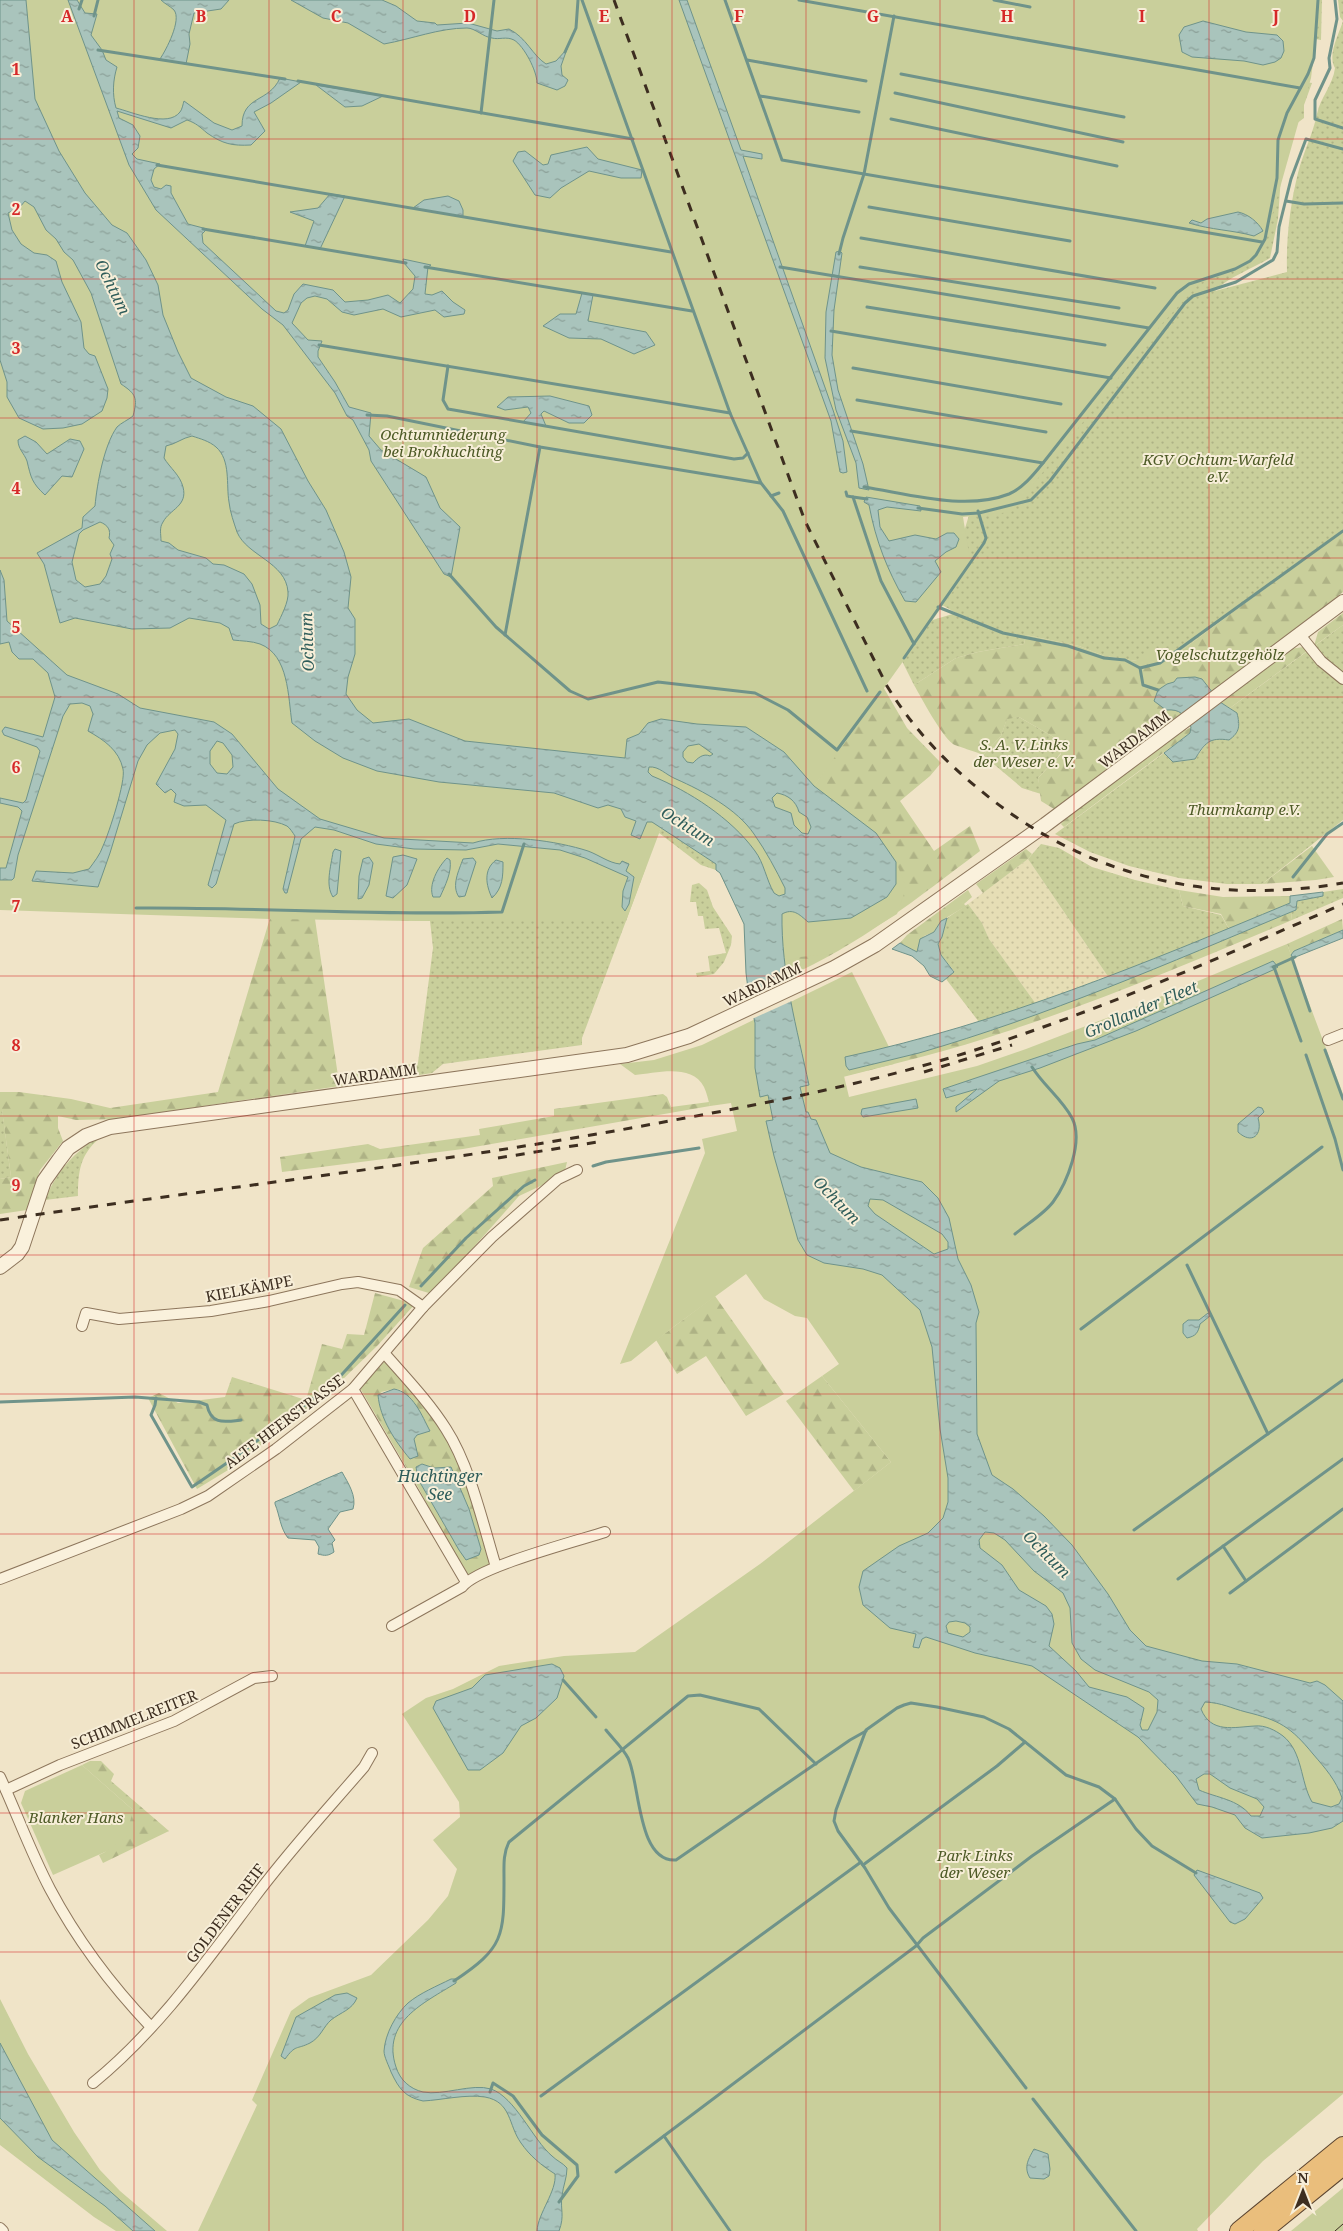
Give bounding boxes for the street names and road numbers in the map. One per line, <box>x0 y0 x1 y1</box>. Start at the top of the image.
street label: WARDAMM <box>1094 706 1174 772</box>
street label: WARDAMM <box>720 957 804 1011</box>
street label: WARDAMM <box>332 1058 418 1090</box>
street label: KIELKÄMPE <box>204 1270 294 1306</box>
street label: ALTE HEERSTRASSE <box>220 1369 348 1473</box>
street label: SCHIMMELREITER <box>68 1684 200 1753</box>
street label: GOLDENER REIF <box>181 1859 269 1967</box>

